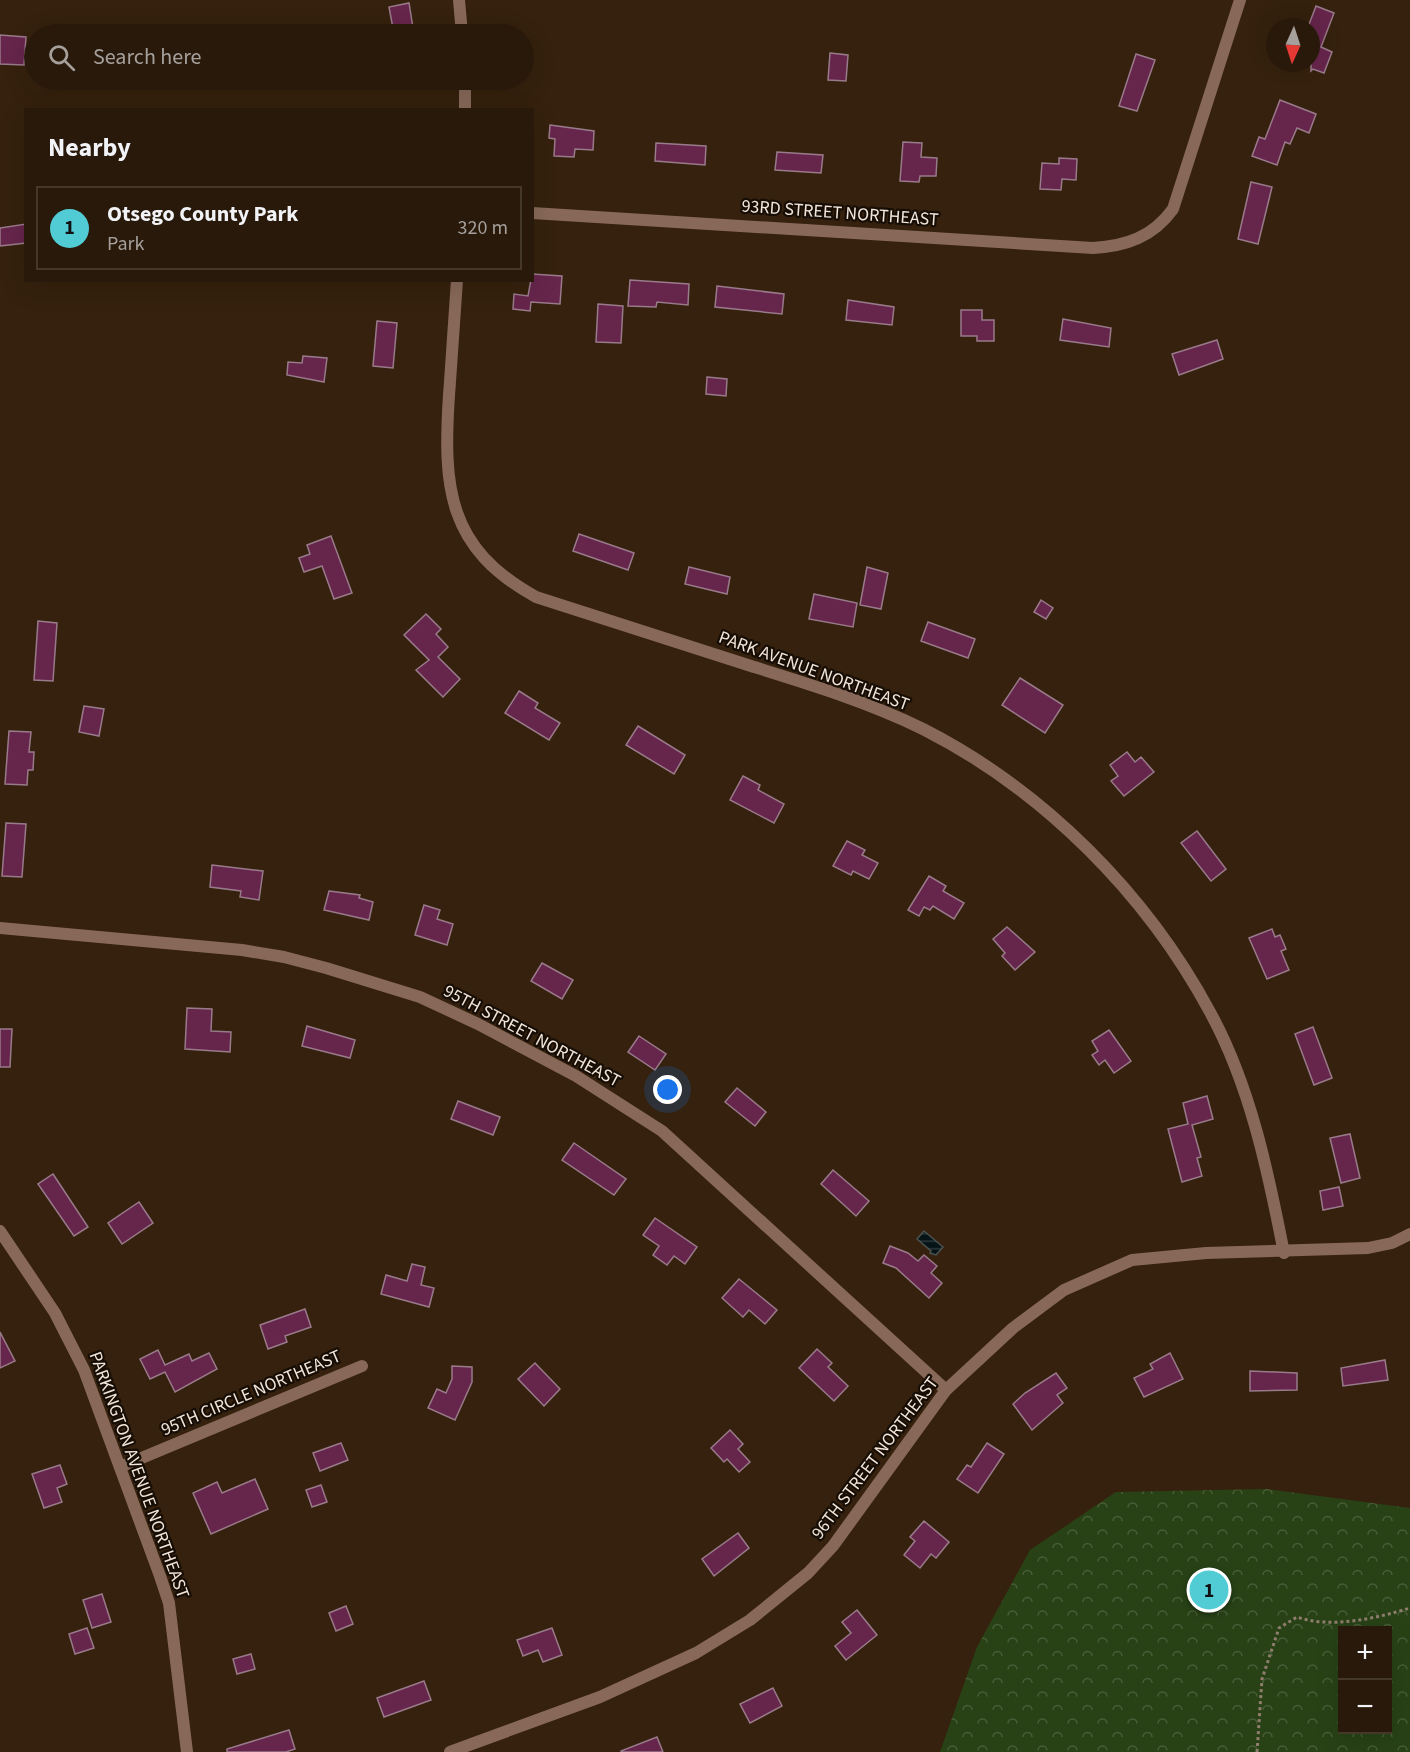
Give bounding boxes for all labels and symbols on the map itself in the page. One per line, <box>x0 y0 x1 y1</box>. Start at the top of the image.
north arrow <box>1266 18 1320 72</box>
street label: 93RD STREET NORTHEAST <box>741 194 940 232</box>
street label: PARK AVENUE NORTHEAST <box>715 625 913 717</box>
street label: 95TH STREET NORTHEAST <box>439 979 625 1094</box>
your location <box>653 1075 682 1104</box>
street label: 95TH CIRCLE NORTHEAST <box>157 1344 345 1442</box>
street label: PARKINGTON AVENUE NORTHEAST <box>83 1348 196 1602</box>
street label: 96TH STREET NORTHEAST <box>806 1371 945 1544</box>
pin: 1 <box>1190 1568 1228 1612</box>

